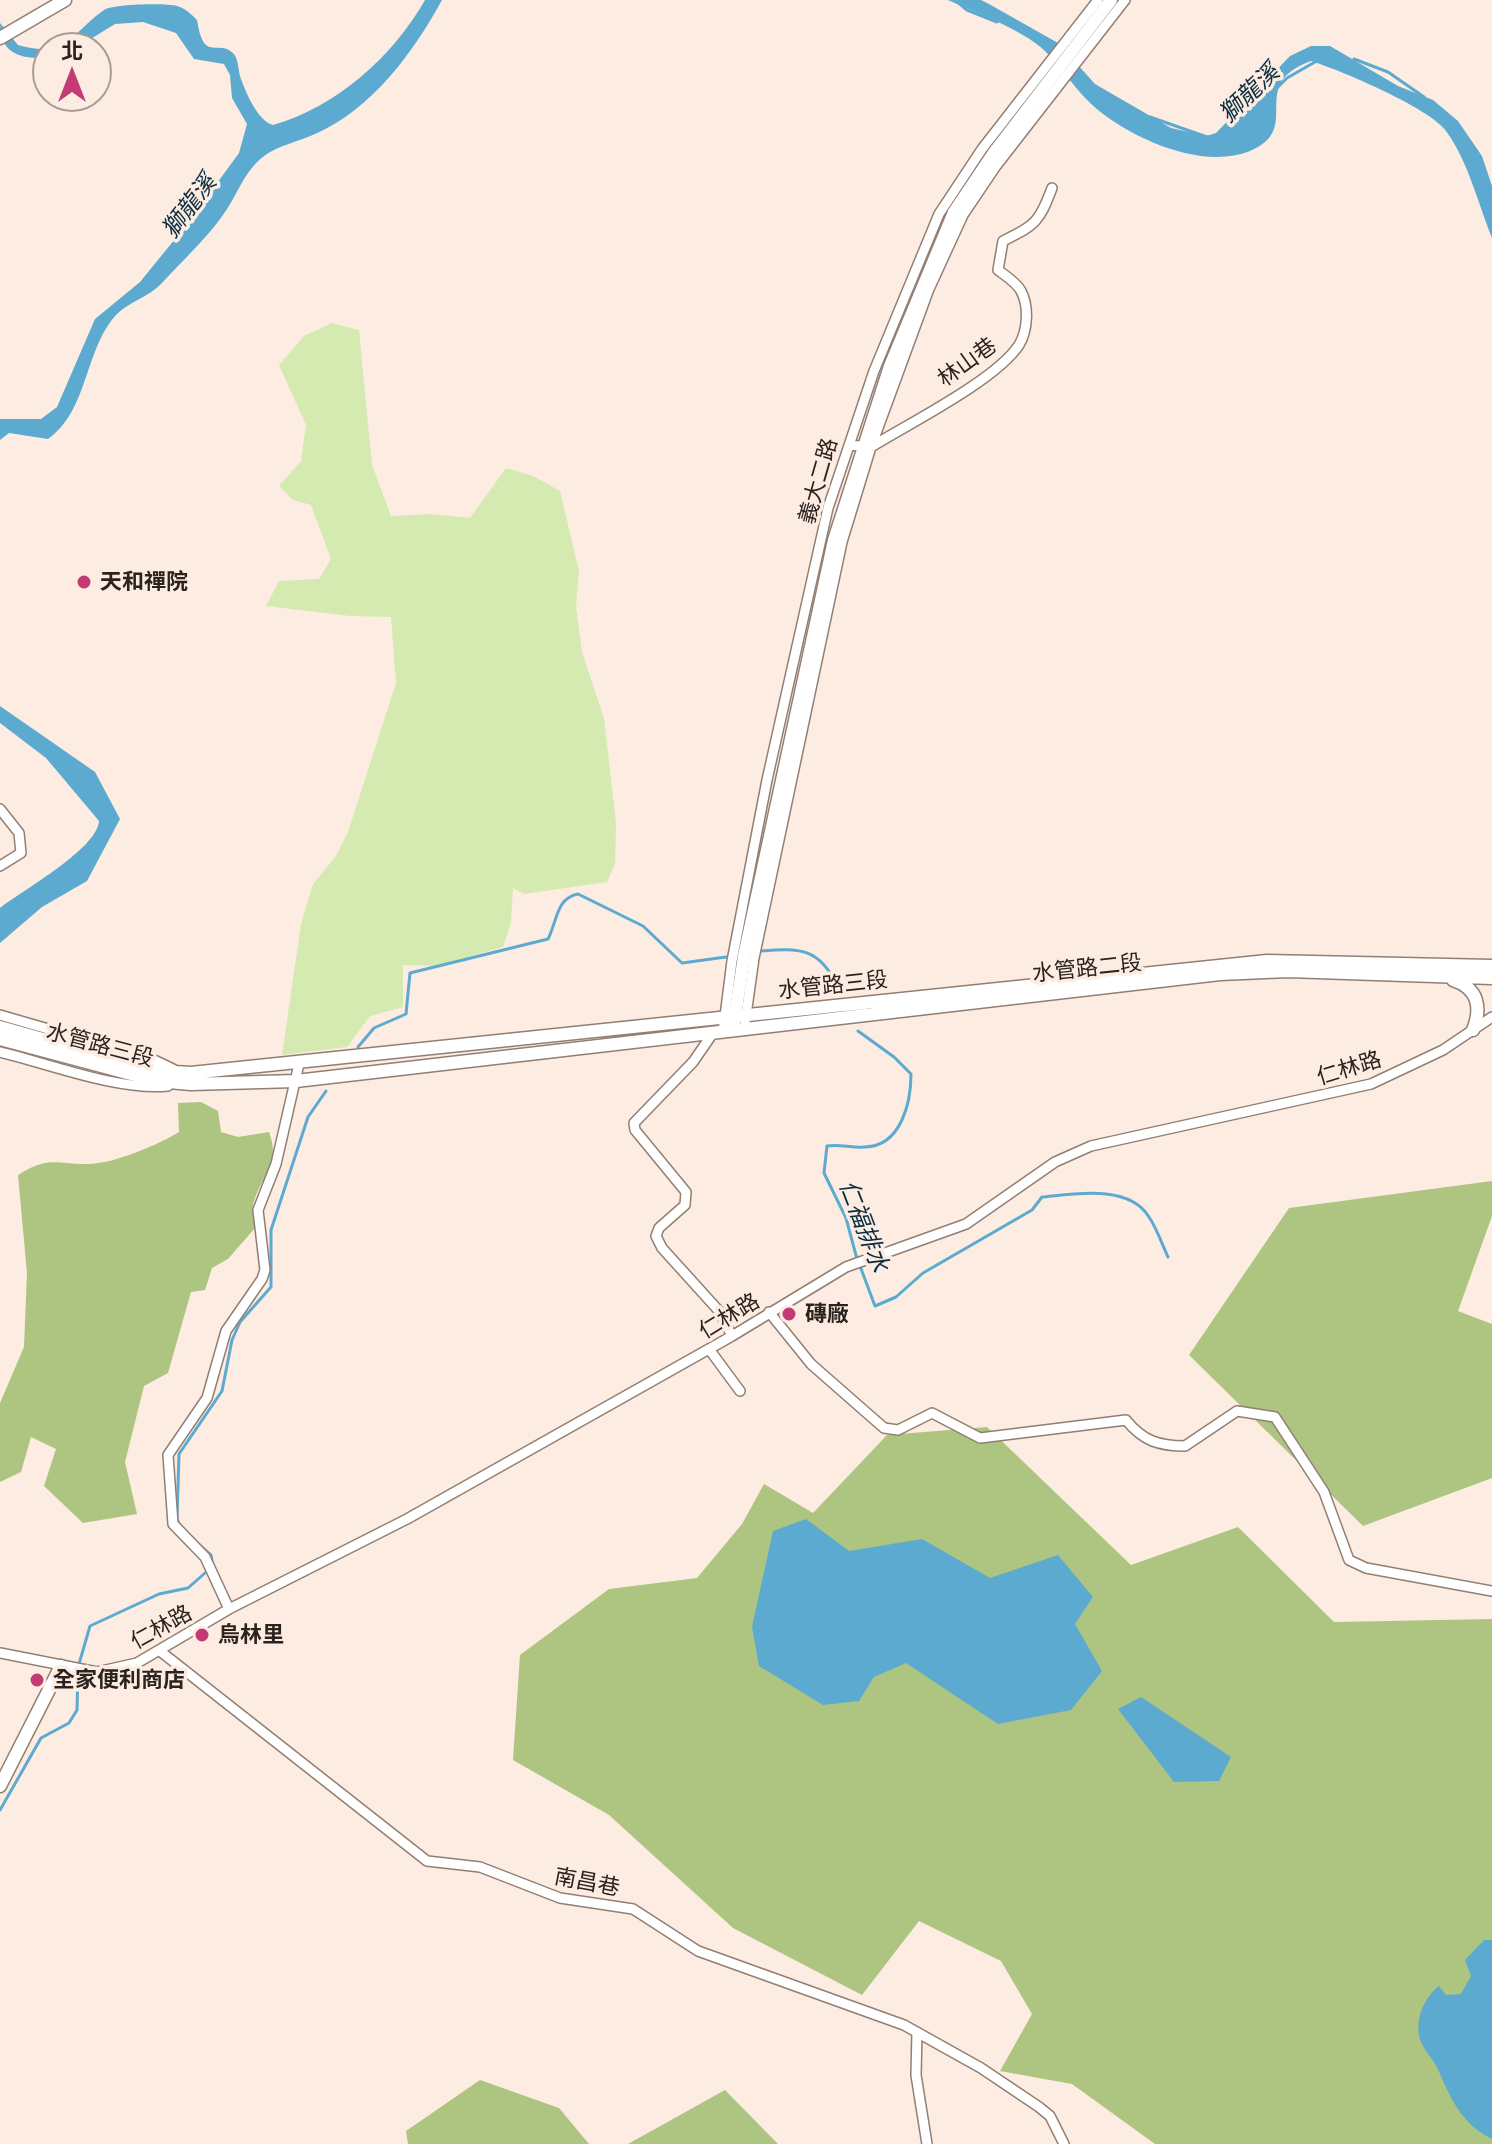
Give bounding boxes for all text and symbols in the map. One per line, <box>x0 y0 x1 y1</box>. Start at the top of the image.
north arrow <box>32 32 112 112</box>
text: 北 <box>61 37 83 63</box>
water label: 獅龍溪 <box>1213 58 1285 128</box>
water label: 獅龍溪 <box>156 169 222 243</box>
street label: 林山巷 <box>933 332 1001 392</box>
street label: 義大二路 <box>793 435 843 527</box>
place label: 天和禪院 <box>100 569 188 595</box>
marker: 天和禪院 <box>75 573 93 591</box>
street label: 水管路二段 <box>1031 949 1143 987</box>
street label: 水管路三段 <box>777 966 889 1004</box>
street label: 水管路三段 <box>43 1018 157 1072</box>
street label: 仁林路 <box>1314 1046 1384 1090</box>
water label: 仁福排水 <box>833 1176 895 1276</box>
street label: 仁林路 <box>694 1288 764 1344</box>
place label: 磚廠 <box>805 1301 849 1327</box>
marker: 磚廠 <box>780 1305 798 1323</box>
street label: 仁林路 <box>126 1599 196 1655</box>
place label: 烏林里 <box>218 1622 284 1648</box>
marker: 烏林里 <box>193 1626 211 1644</box>
place label: 全家便利商店 <box>53 1667 185 1693</box>
marker: 全家便利商店 <box>28 1671 46 1689</box>
street label: 南昌巷 <box>552 1863 622 1901</box>

